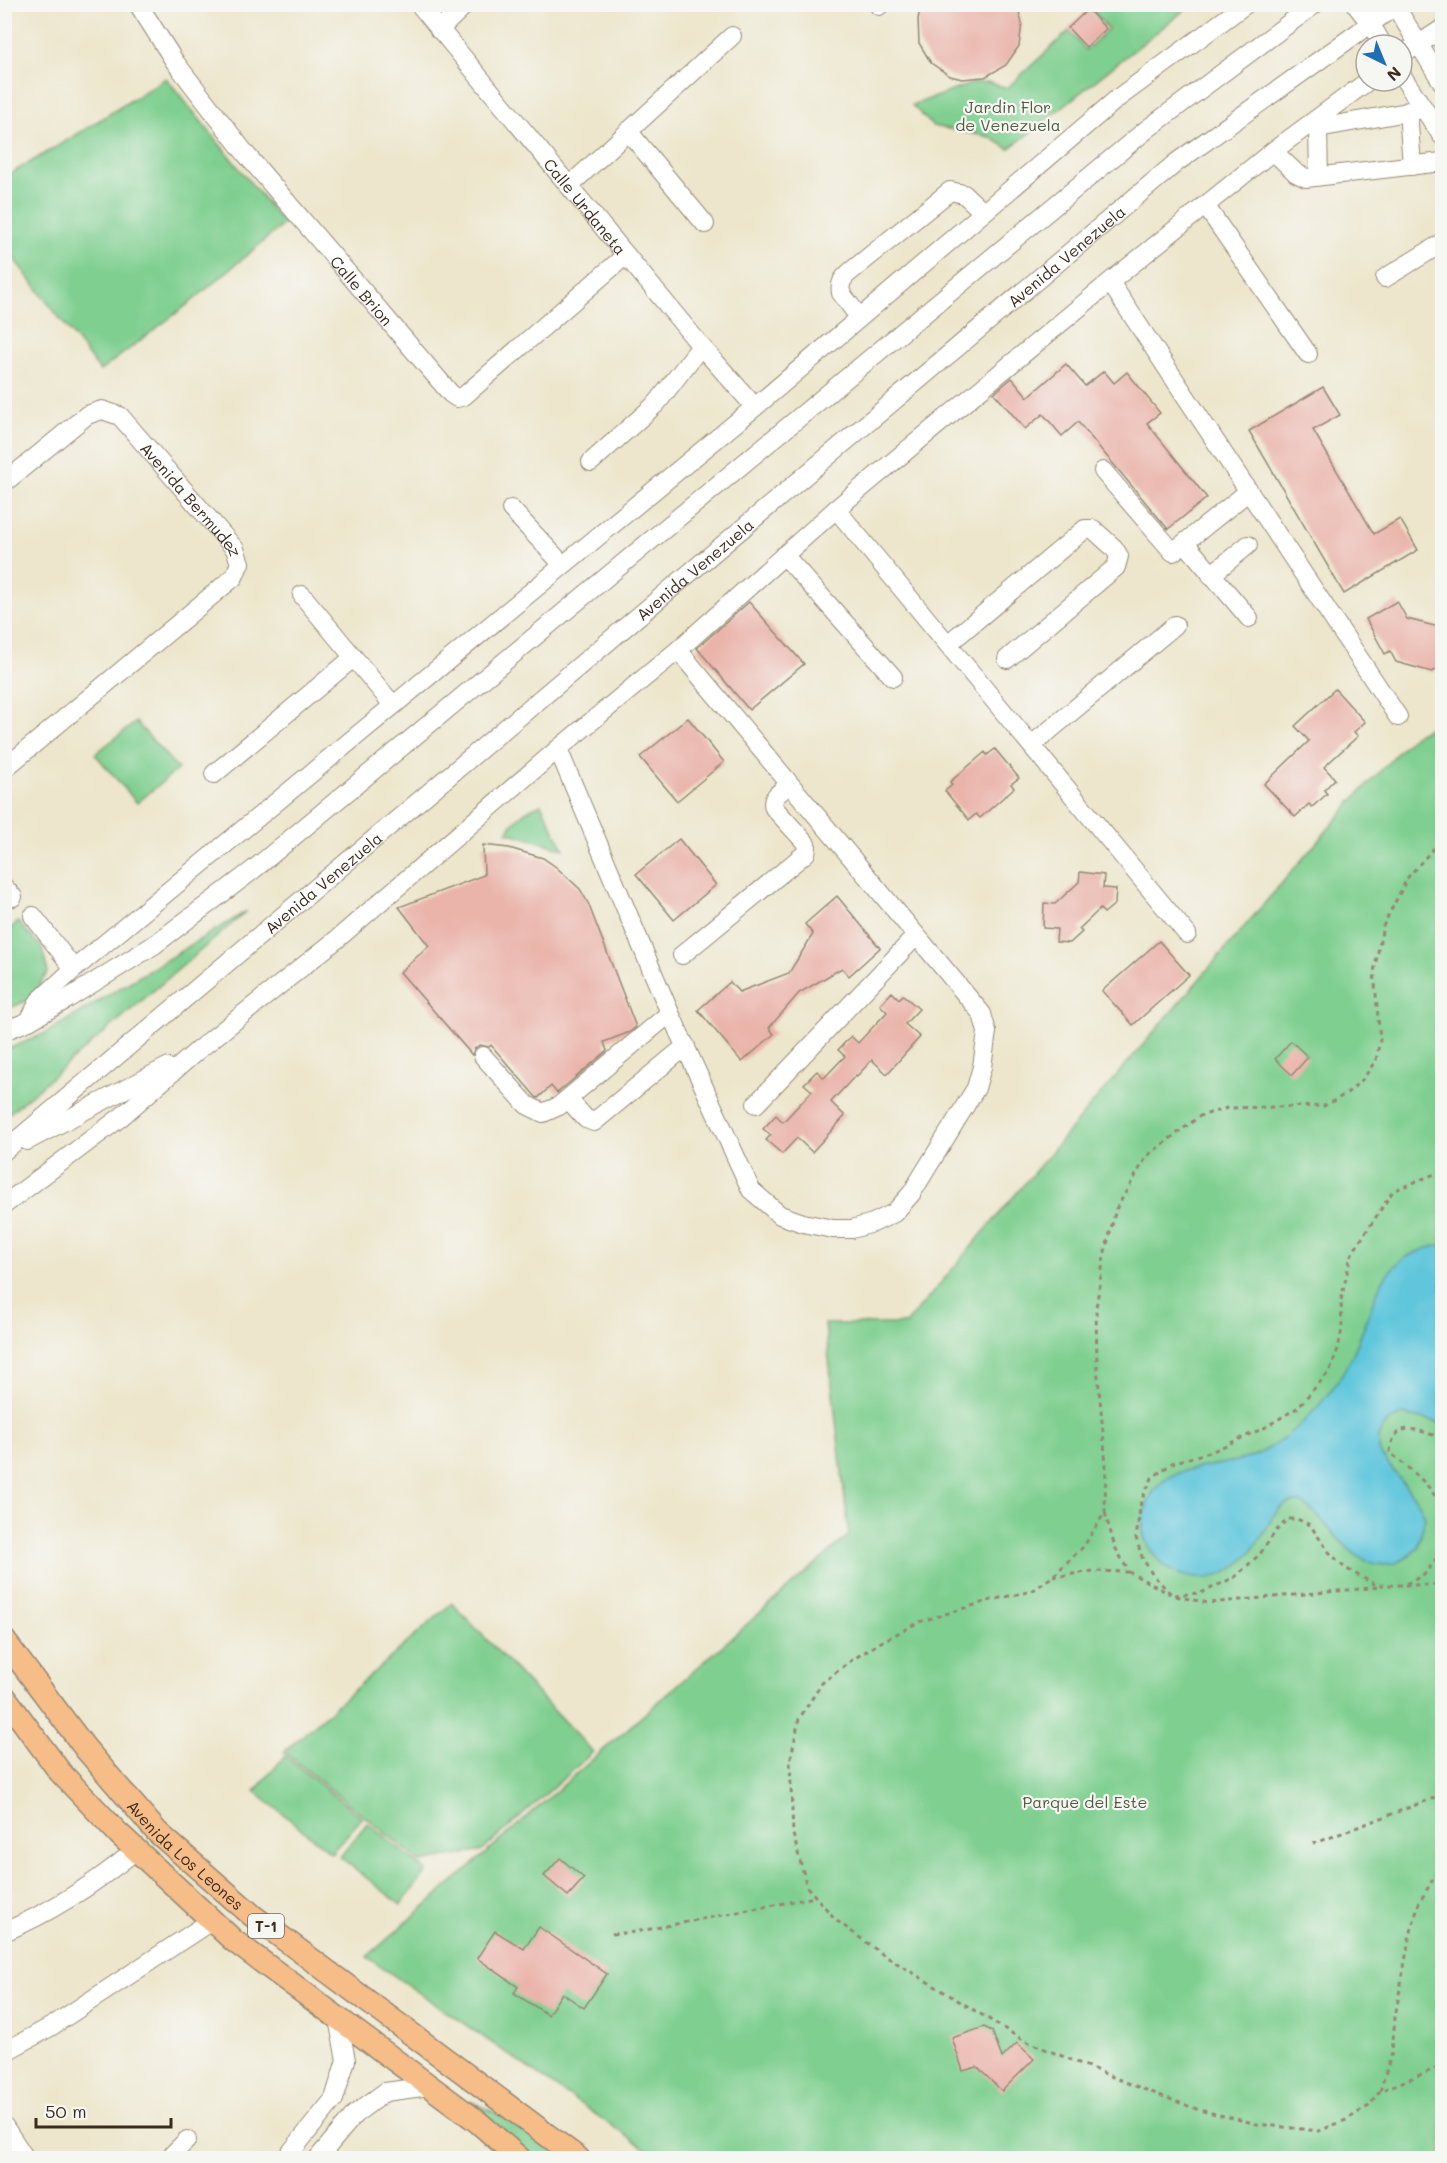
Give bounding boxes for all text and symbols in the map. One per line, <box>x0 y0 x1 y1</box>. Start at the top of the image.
north arrow <box>1354 33 1414 93</box>
text: N <box>1383 63 1406 86</box>
park label: Jardin Flor de Venezuela <box>955 96 1061 135</box>
street label: Calle Urdaneta <box>540 153 632 259</box>
street label: Avenida Venezuela <box>1003 200 1129 311</box>
street label: Calle Brion <box>326 251 398 330</box>
street label: Avenida Bermudez <box>136 437 247 559</box>
street label: Avenida Venezuela <box>631 513 758 624</box>
street label: Avenida Venezuela <box>260 827 386 938</box>
park label: Parque del Este <box>1023 1791 1147 1812</box>
street label: Avenida Los Leones <box>123 1795 249 1914</box>
road number: T-1 <box>248 1914 284 1938</box>
scale bar <box>36 2091 171 2129</box>
text: 50 m <box>45 2099 87 2123</box>

